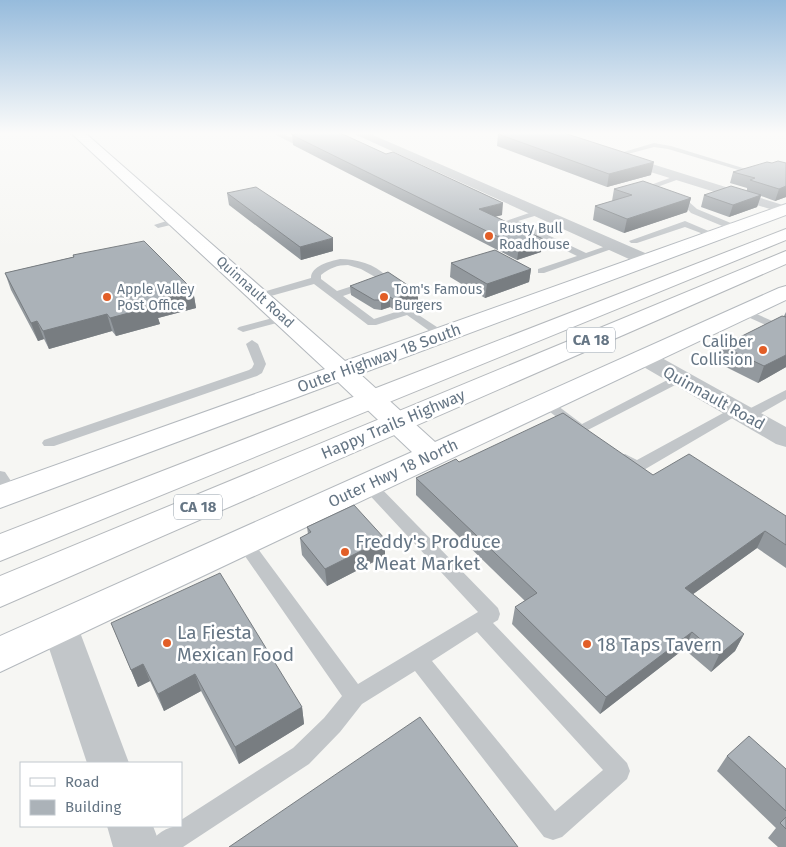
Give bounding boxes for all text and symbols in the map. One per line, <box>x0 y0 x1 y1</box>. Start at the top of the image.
place label: Rusty Bull Roadhouse <box>499 220 570 253</box>
marker: Rusty Bull Roadhouse <box>483 230 495 242</box>
street label: Quinnault Road <box>212 253 298 331</box>
place label: Apple Valley Post Office <box>117 281 194 314</box>
place label: Tom's Famous Burgers <box>394 281 483 314</box>
marker: Apple Valley Post Office <box>101 291 113 303</box>
marker: Tom's Famous Burgers <box>378 291 390 303</box>
street label: Outer Highway 18 South <box>295 320 463 396</box>
road number: CA 18 <box>567 328 615 352</box>
place label: Caliber Collision <box>690 332 754 369</box>
marker: Caliber Collision <box>757 344 769 356</box>
street label: Quinnault Road <box>660 362 768 434</box>
street label: Happy Trails Highway <box>318 385 468 463</box>
street label: Outer Hwy 18 North <box>325 435 461 511</box>
road number: CA 18 <box>174 494 222 520</box>
place label: Freddy's Produce & Meat Market <box>355 530 501 575</box>
marker: Freddy's Produce & Meat Market <box>339 546 351 558</box>
place label: La Fiesta Mexican Food <box>177 621 294 666</box>
place label: 18 Taps Tavern <box>597 633 722 656</box>
marker: La Fiesta Mexican Food <box>161 637 173 649</box>
marker: 18 Taps Tavern <box>581 638 593 650</box>
legend <box>20 762 182 827</box>
text: Road <box>65 773 100 791</box>
text: Building <box>65 798 121 816</box>

